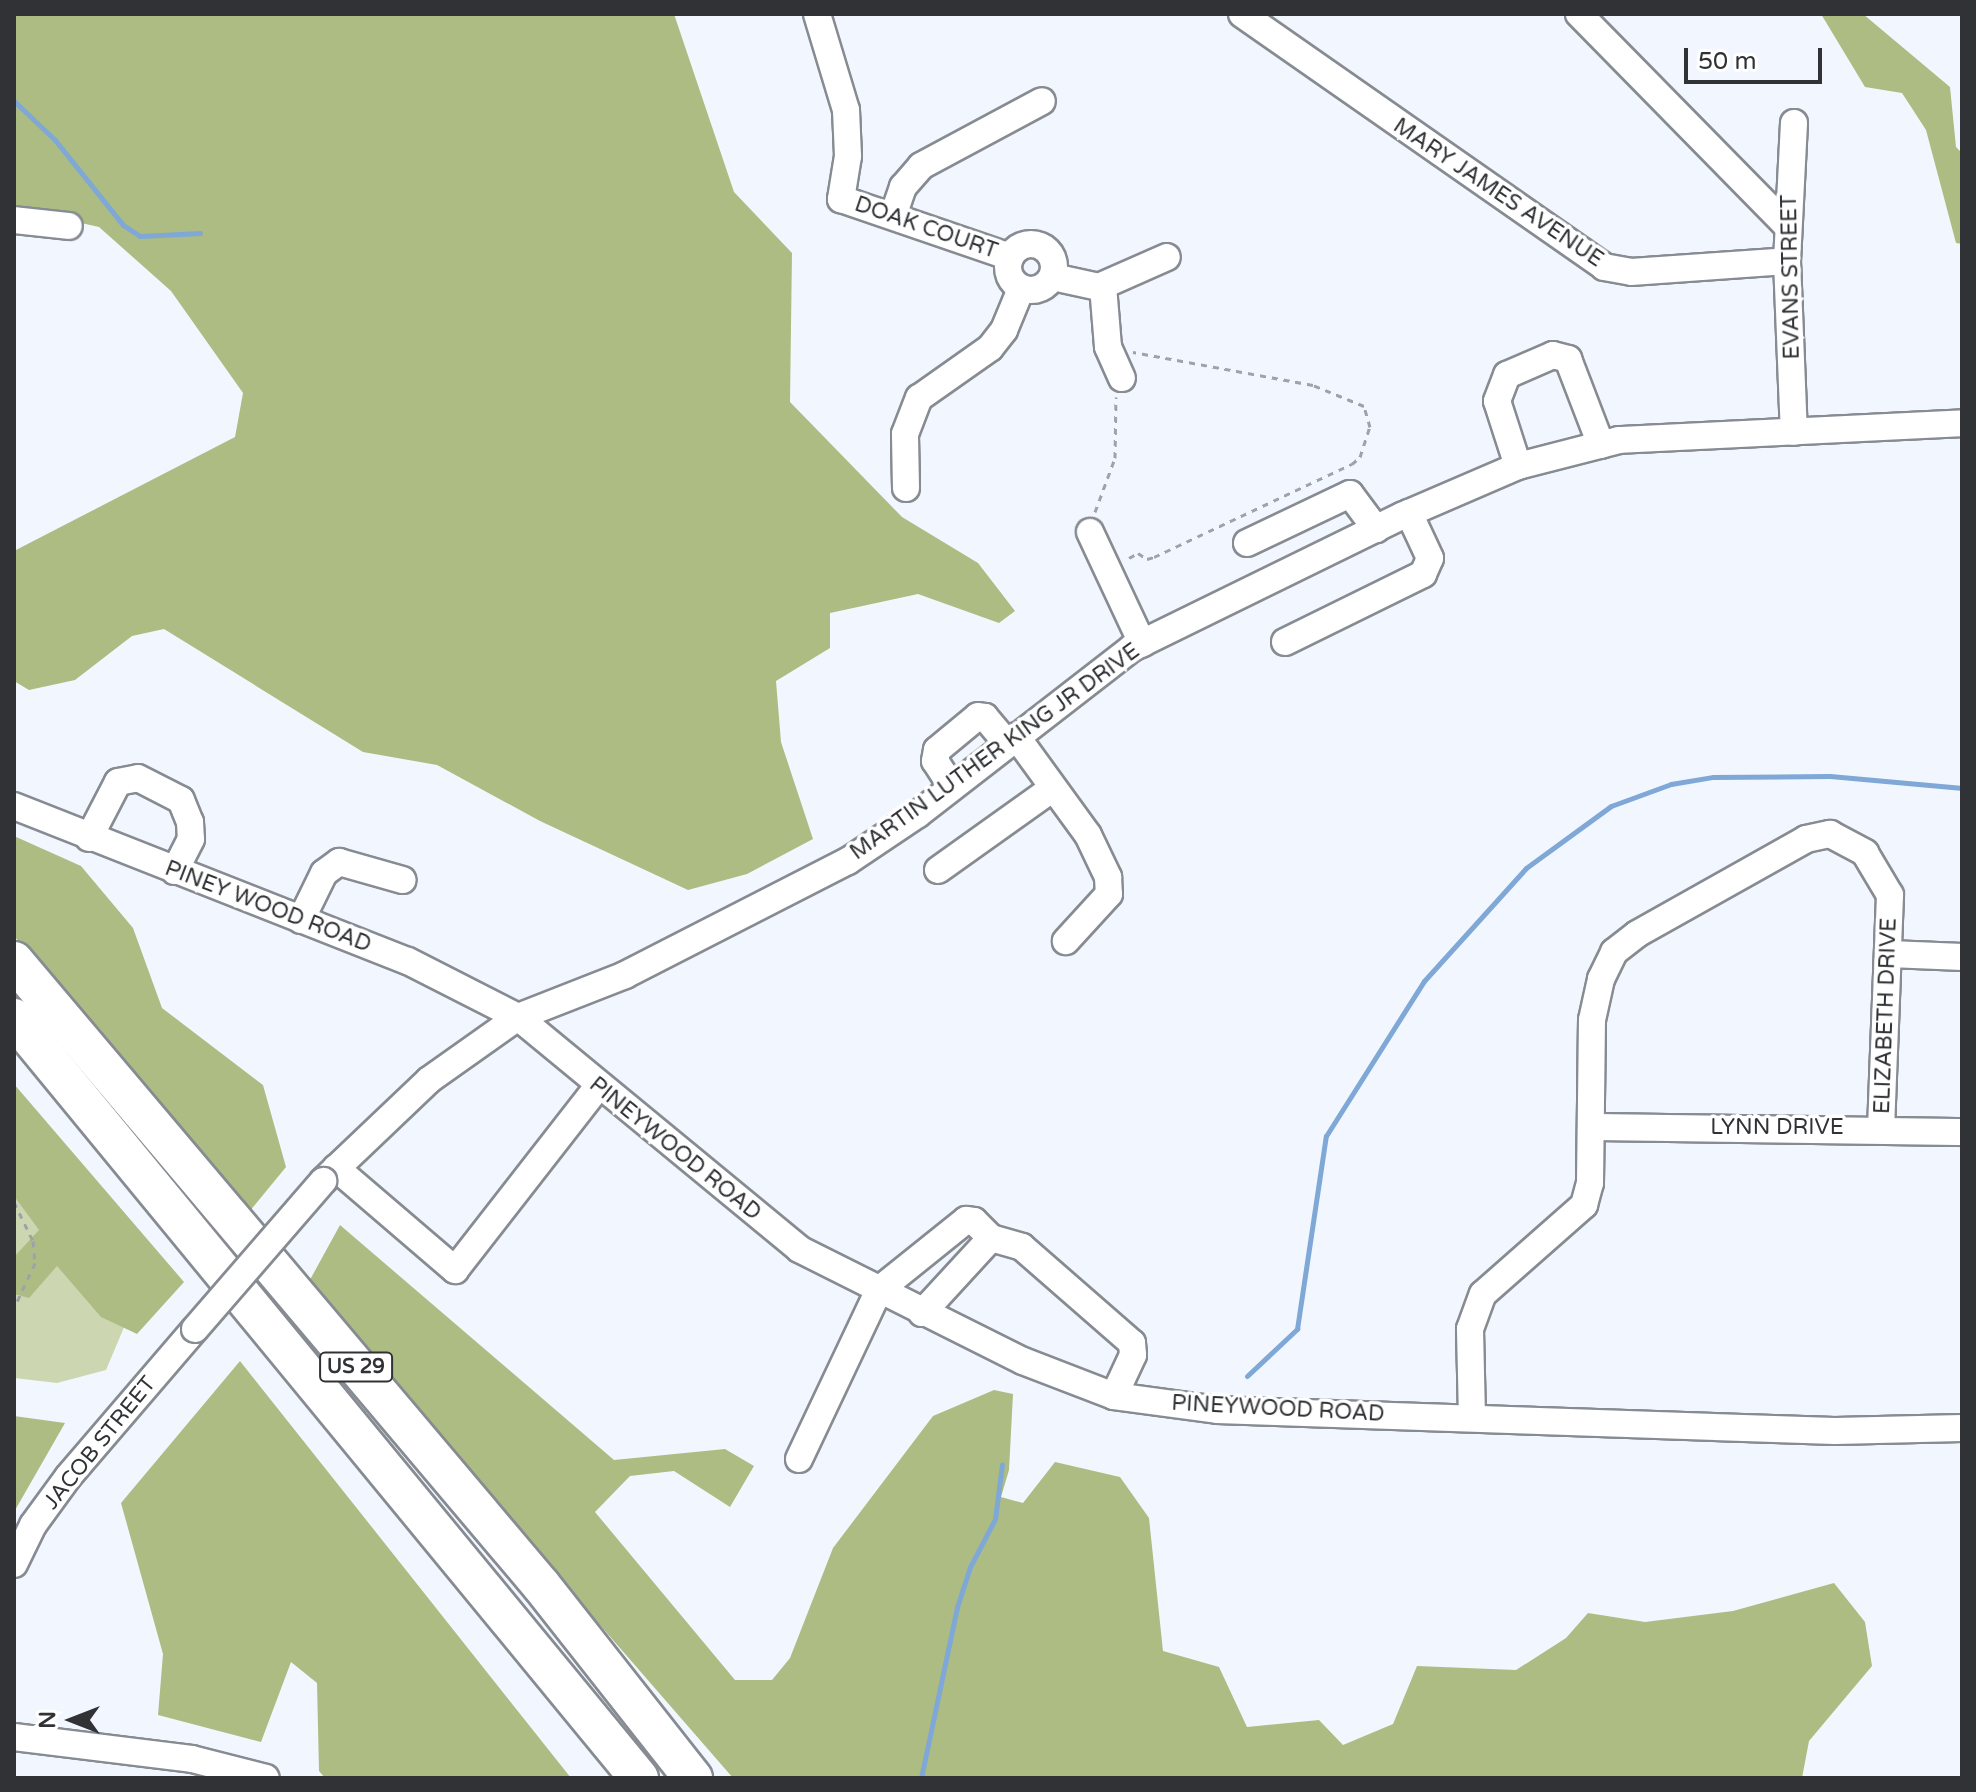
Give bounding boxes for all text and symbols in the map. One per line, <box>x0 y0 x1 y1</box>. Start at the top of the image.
scale bar <box>1688 32 1826 82</box>
text: 50 m <box>1698 47 1756 76</box>
street label: MARY JAMES AVENUE <box>1388 113 1608 273</box>
street label: DOAK COURT <box>851 191 1001 265</box>
street label: EVANS STREET <box>1776 194 1806 360</box>
street label: MARTIN LUTHER KING JR DRIVE <box>845 638 1145 866</box>
street label: PINEY WOOD ROAD <box>161 855 375 959</box>
street label: ELIZABETH DRIVE <box>1869 918 1903 1114</box>
street label: PINEYWOOD ROAD <box>584 1072 766 1226</box>
street label: LYNN DRIVE <box>1710 1115 1844 1141</box>
road number: US 29 <box>318 1351 394 1383</box>
street label: JACOB STREET <box>38 1371 162 1515</box>
street label: PINEYWOOD ROAD <box>1171 1390 1385 1428</box>
north arrow <box>32 1680 112 1760</box>
text: N <box>35 1711 61 1729</box>

